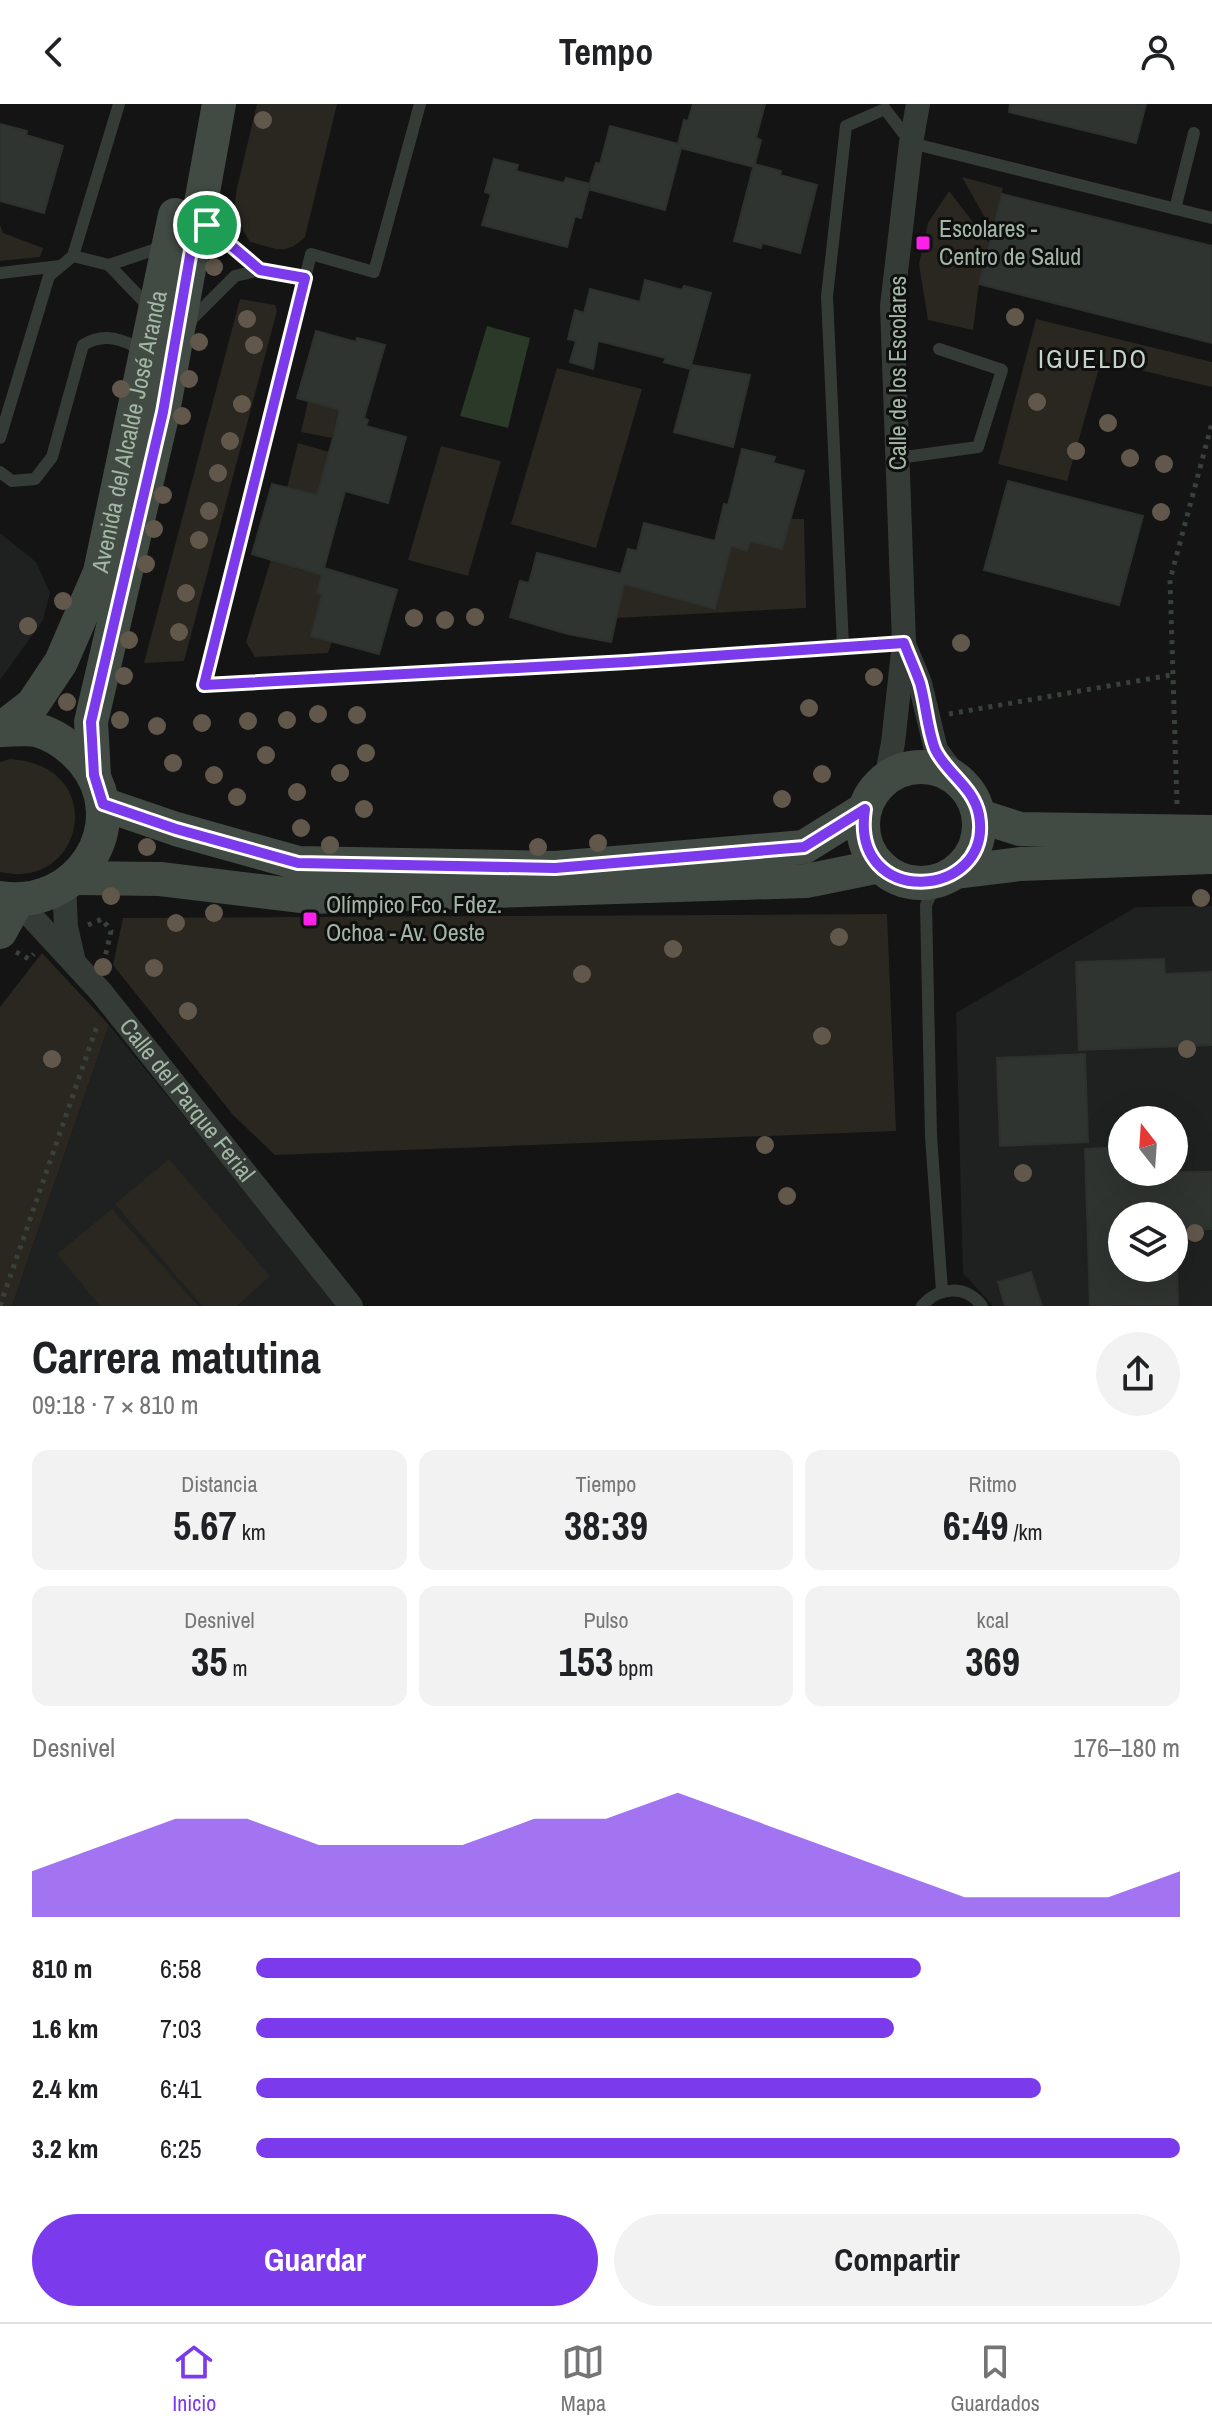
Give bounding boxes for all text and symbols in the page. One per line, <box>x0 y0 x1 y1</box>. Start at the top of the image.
text: Tempo <box>559 28 653 76</box>
icon: back <box>32 30 76 74</box>
icon: person <box>1136 30 1180 74</box>
pin <box>173 191 241 259</box>
icon: arrive <box>185 203 229 247</box>
place label: Escolares - Centro de Salud <box>939 212 1081 272</box>
marker: Escolares - Centro de Salud <box>914 234 932 252</box>
street label: Calle de los Escolares <box>881 276 913 470</box>
street label: Avenida del Alcalde José Aranda <box>83 287 174 576</box>
district label: IGUELDO <box>1038 341 1148 376</box>
place label: Olímpico Fco. Fdez. Ochoa - Av. Oeste <box>326 888 502 948</box>
marker: Olímpico Fco. Fdez. Ochoa - Av. Oeste <box>301 910 319 928</box>
street label: Calle del Parque Ferial <box>113 1011 263 1188</box>
north arrow <box>1108 1106 1188 1186</box>
map controls <box>1108 1106 1188 1282</box>
button: layers <box>1108 1202 1188 1282</box>
text: Carrera matutina <box>32 1327 321 1387</box>
button: share <box>1096 1332 1180 1416</box>
text: 09:18 · 7 × 810 m <box>32 1387 199 1422</box>
text: Distancia <box>181 1469 257 1499</box>
text: Tiempo <box>576 1469 636 1499</box>
text: Ritmo <box>969 1469 1017 1499</box>
text: 5.67 <box>173 1499 237 1552</box>
text: 38:39 <box>564 1499 648 1552</box>
text: 6:49 <box>943 1499 1008 1552</box>
text: km <box>237 1517 266 1547</box>
text: /km <box>1008 1517 1043 1547</box>
text: Desnivel <box>184 1605 254 1635</box>
text: Pulso <box>583 1605 629 1635</box>
text: kcal <box>977 1605 1009 1635</box>
text: 35 <box>191 1635 228 1688</box>
text: 153 <box>559 1635 613 1688</box>
text: 369 <box>965 1635 1020 1688</box>
text: m <box>228 1653 248 1683</box>
text: bpm <box>613 1653 653 1683</box>
text: Desnivel <box>32 1730 115 1765</box>
text: 176–180 m <box>1073 1730 1180 1765</box>
text: 810 m <box>32 1951 92 1986</box>
text: 6:58 <box>160 1951 202 1986</box>
text: 1.6 km <box>32 2011 98 2046</box>
text: 7:03 <box>160 2011 202 2046</box>
text: 2.4 km <box>32 2071 98 2106</box>
text: 6:41 <box>160 2071 202 2106</box>
text: 3.2 km <box>32 2131 98 2166</box>
text: 6:25 <box>160 2131 202 2166</box>
button: Guardar <box>32 2214 598 2306</box>
button: Compartir <box>614 2214 1180 2306</box>
tab: Inicio <box>172 2340 216 2418</box>
tab: Mapa <box>561 2340 606 2418</box>
tab: Guardados <box>950 2340 1040 2418</box>

